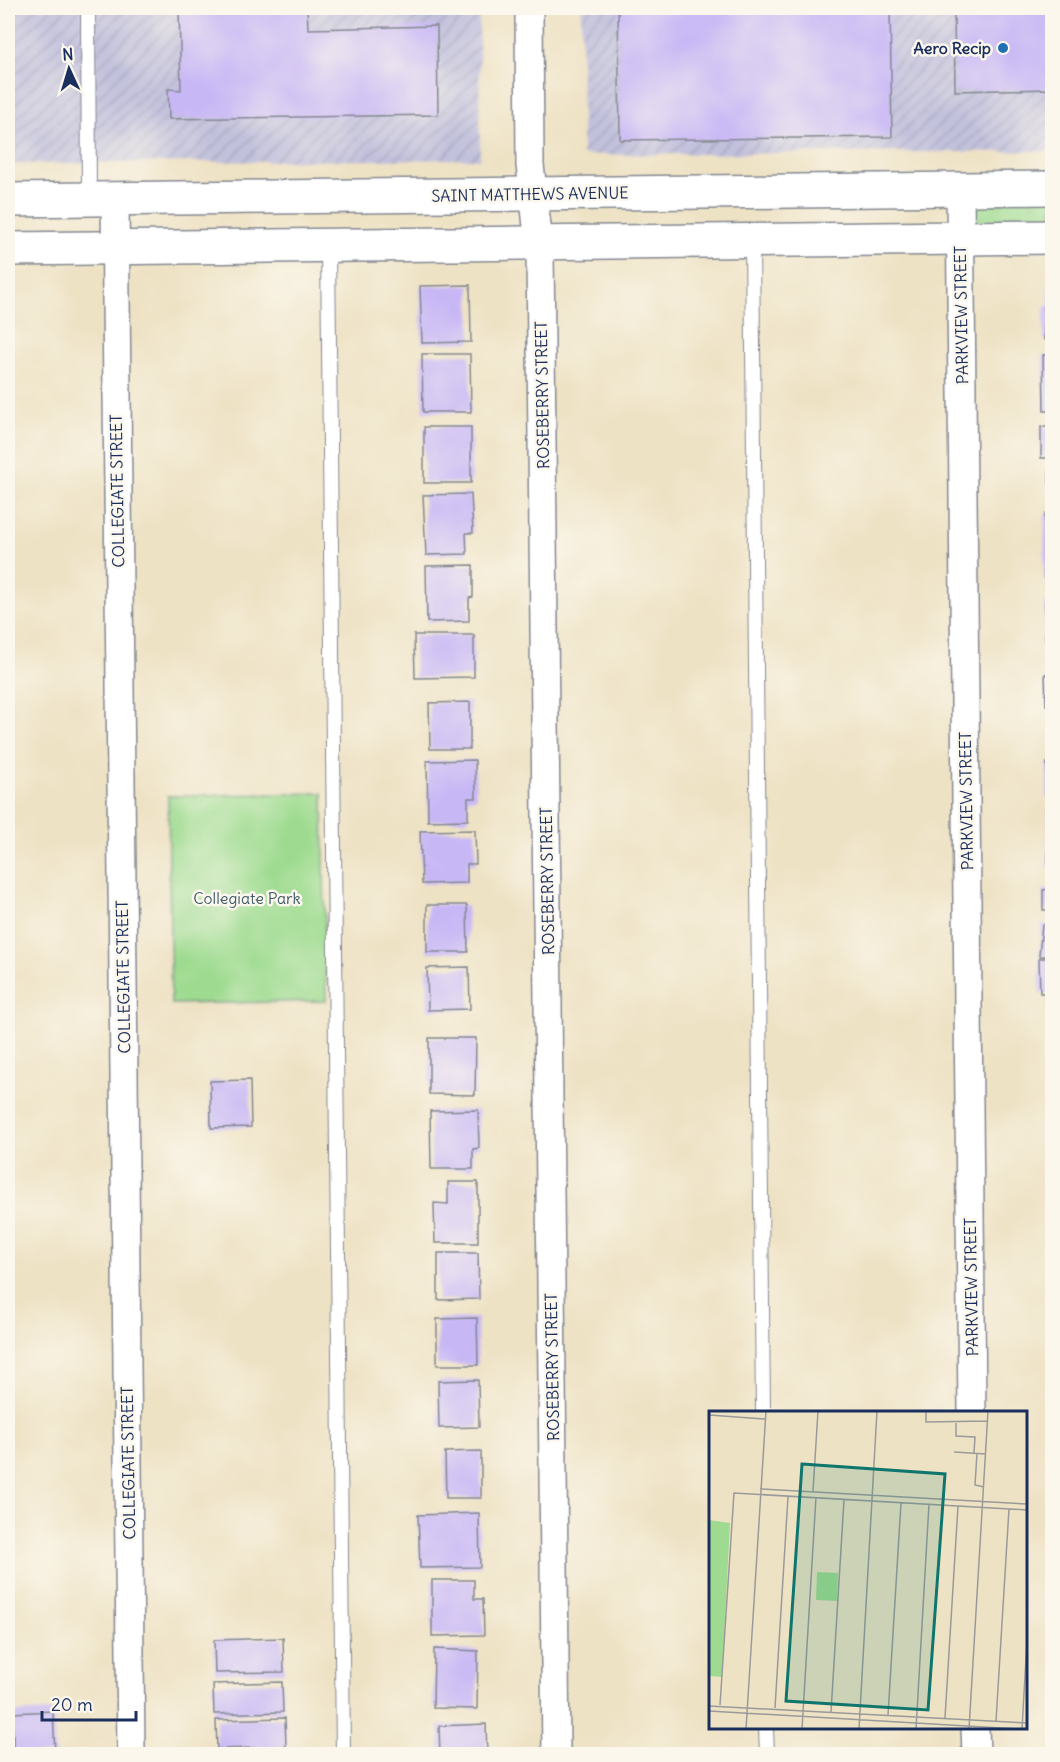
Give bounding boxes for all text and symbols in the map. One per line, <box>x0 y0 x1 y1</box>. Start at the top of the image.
place label: Aero Recip <box>914 38 991 59</box>
north arrow <box>39 39 99 99</box>
marker: Aero Recip <box>996 41 1010 55</box>
text: N <box>62 44 74 64</box>
street label: SAINT MATTHEWS AVENUE <box>431 182 629 206</box>
street label: PARKVIEW STREET <box>950 245 972 385</box>
street label: ROSEBERRY STREET <box>531 321 553 469</box>
street label: COLLEGIATE STREET <box>106 414 128 568</box>
street label: PARKVIEW STREET <box>955 731 977 871</box>
street label: ROSEBERRY STREET <box>536 807 558 955</box>
park label: Collegiate Park <box>193 888 301 908</box>
street label: COLLEGIATE STREET <box>112 900 134 1054</box>
street label: PARKVIEW STREET <box>960 1217 982 1357</box>
street label: ROSEBERRY STREET <box>541 1293 563 1441</box>
street label: COLLEGIATE STREET <box>117 1386 139 1540</box>
inset map <box>709 1411 1027 1729</box>
scale bar <box>42 1684 136 1722</box>
text: 20 m <box>51 1693 93 1716</box>

